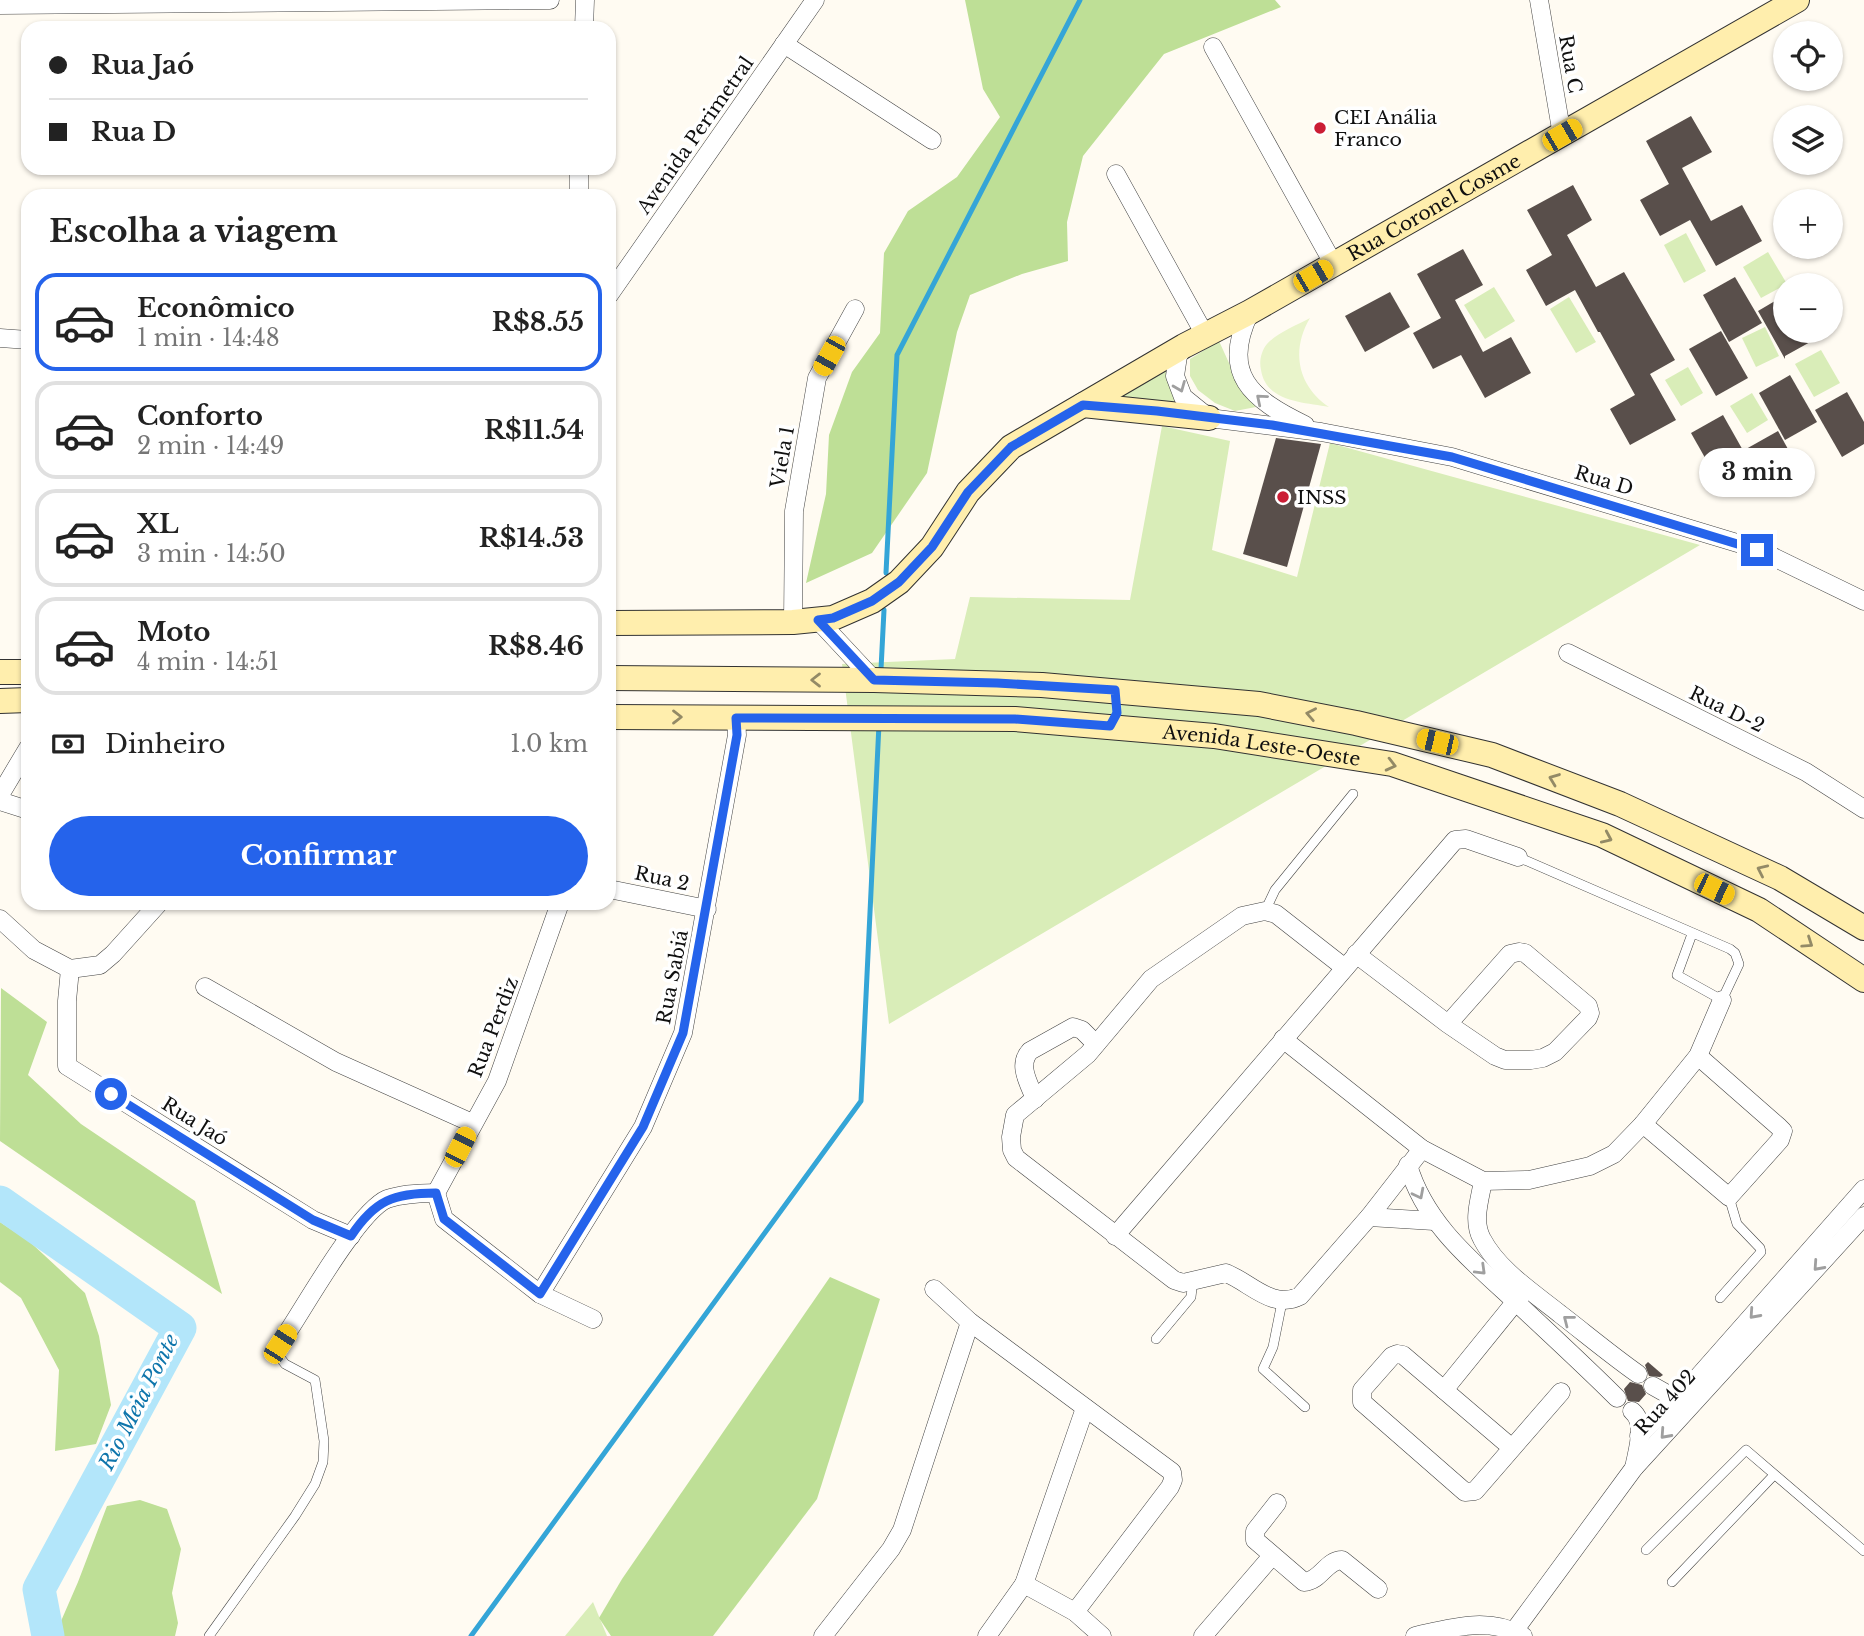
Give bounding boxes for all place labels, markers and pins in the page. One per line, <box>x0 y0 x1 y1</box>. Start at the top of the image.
place label: CEI Anália Franco <box>1334 106 1438 151</box>
marker: CEI Anália Franco <box>1312 120 1328 136</box>
place label: INSS <box>1297 486 1346 509</box>
marker: INSS <box>1275 489 1291 505</box>

